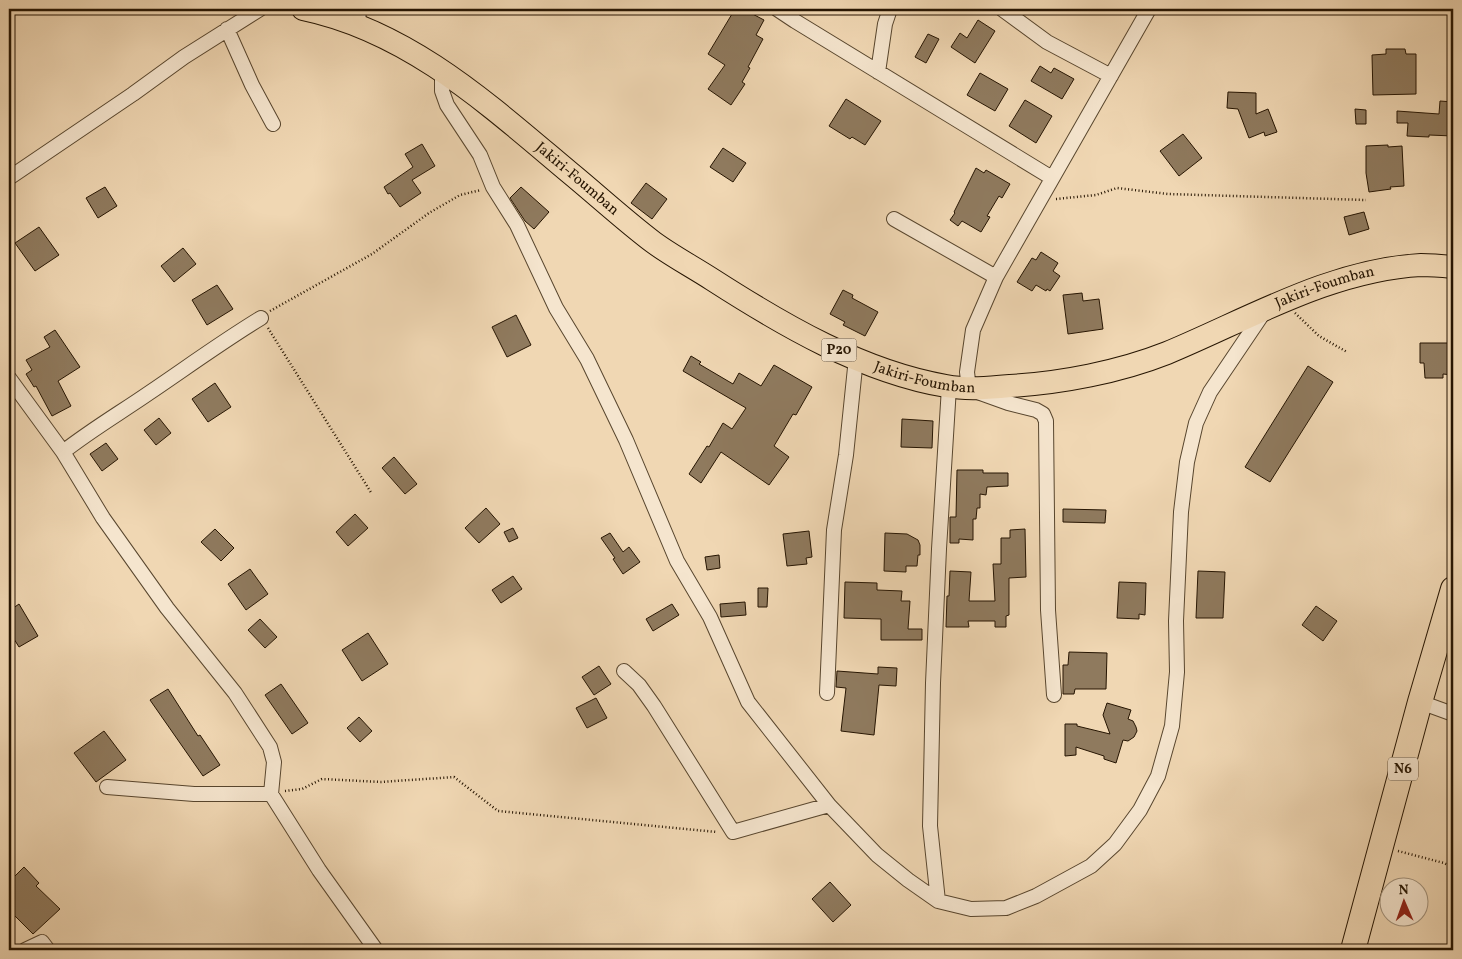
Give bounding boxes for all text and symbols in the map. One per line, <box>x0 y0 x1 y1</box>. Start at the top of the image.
street label: Jakiri-Foumban <box>531 137 623 220</box>
street label: Jakiri-Foumban <box>1272 261 1377 314</box>
road number: P20 <box>822 338 856 362</box>
street label: Jakiri-Foumban <box>871 356 975 399</box>
road number: N6 <box>1388 758 1418 781</box>
north arrow <box>1380 876 1430 926</box>
text: N <box>1398 881 1409 900</box>

